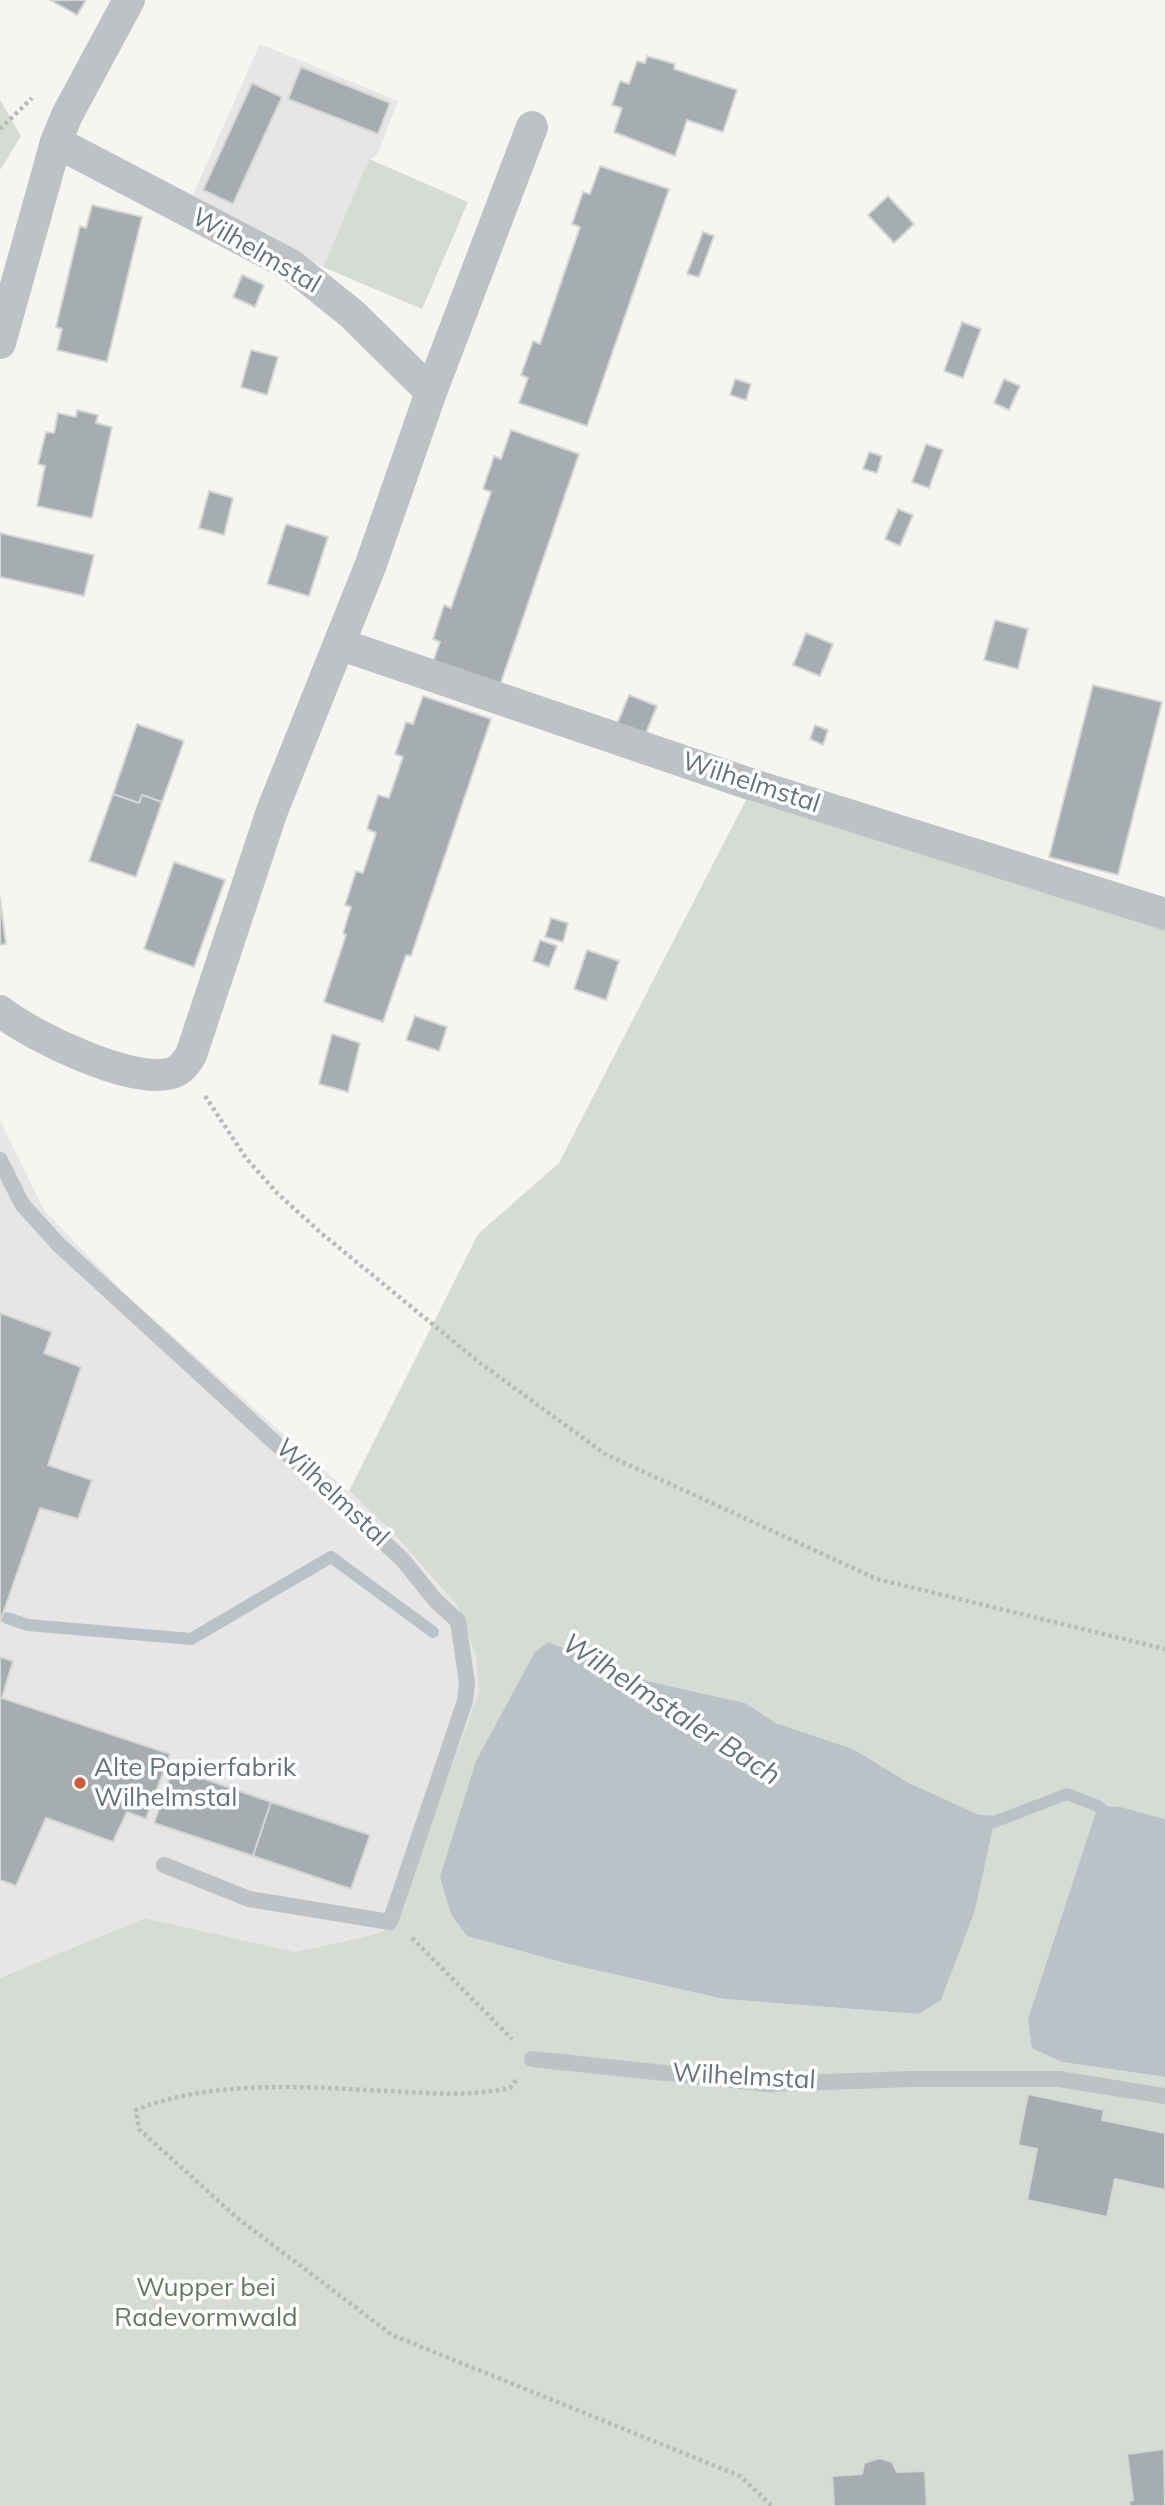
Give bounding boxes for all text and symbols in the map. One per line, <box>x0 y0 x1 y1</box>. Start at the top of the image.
street label: Wilhelmstal <box>186 202 326 300</box>
street label: Wilhelmstal <box>678 746 824 820</box>
street label: Wilhelmstal <box>269 1433 395 1553</box>
water label: Wilhelmstaler Bach <box>556 1627 786 1793</box>
place label: Alte Papierfabrik Wilhelmstal <box>94 1752 296 1814</box>
marker: Alte Papierfabrik Wilhelmstal <box>72 1775 88 1791</box>
street label: Wilhelmstal <box>672 2058 816 2096</box>
park label: Wupper bei Radevormwald <box>114 2272 298 2334</box>

